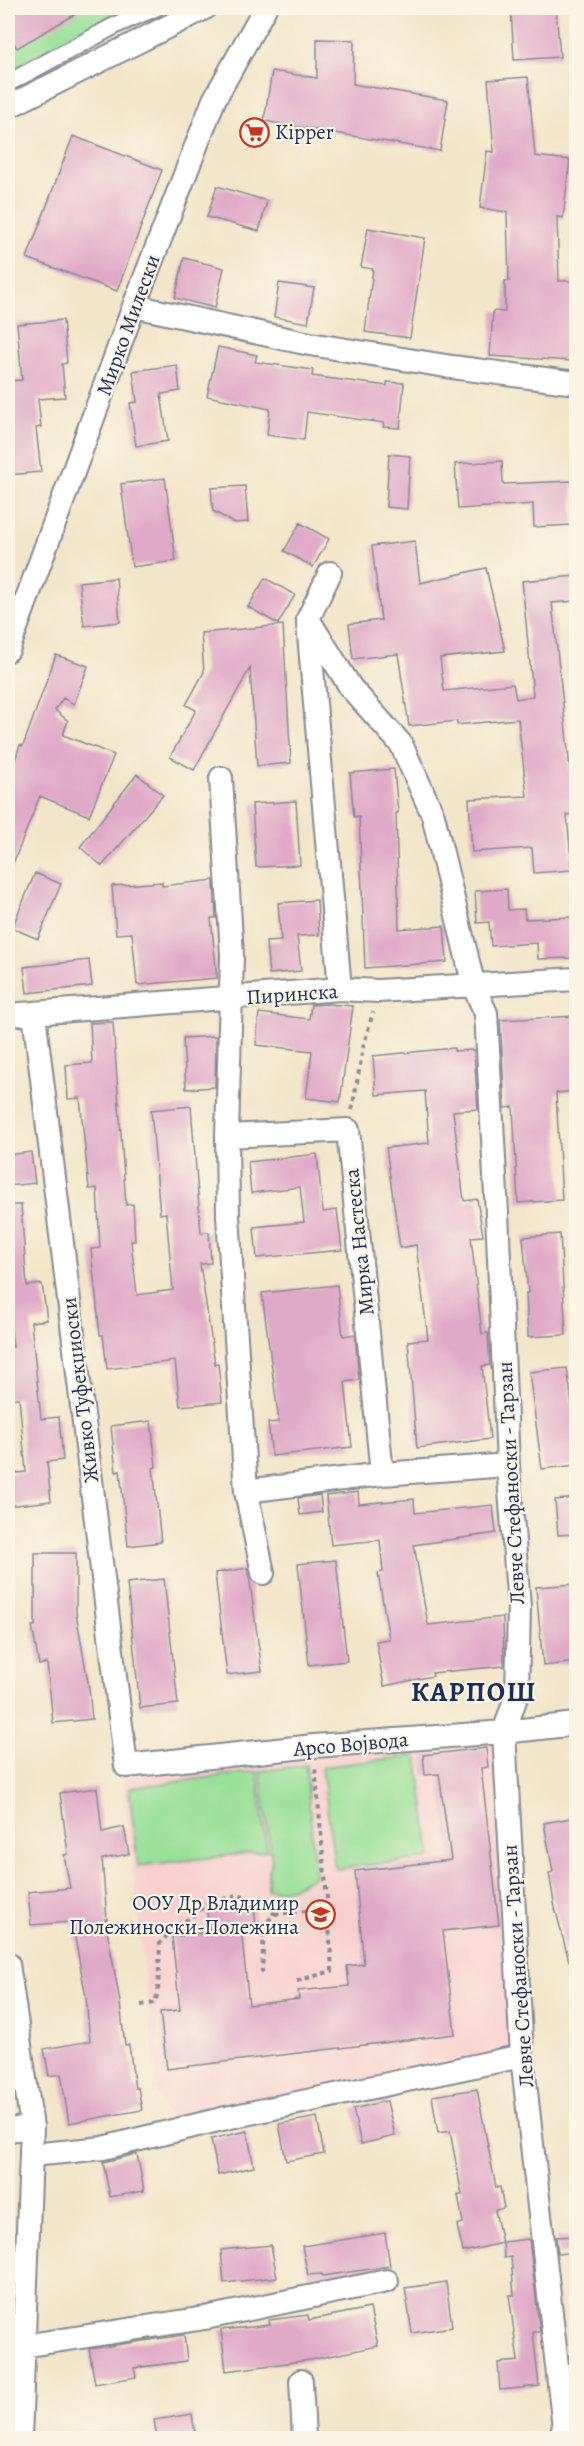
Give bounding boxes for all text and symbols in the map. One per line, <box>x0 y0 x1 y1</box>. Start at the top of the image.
supermarket icon: Kipper <box>238 116 270 148</box>
place label: Kipper <box>275 118 334 146</box>
street label: Мирко Милески <box>89 250 167 400</box>
street label: Пиринска <box>245 977 339 1011</box>
street label: Мирка Настеска <box>337 1167 381 1317</box>
street label: Живко Туфекџиоски <box>55 1296 105 1484</box>
street label: Левче Стефаноски - Тарзан <box>491 1361 531 1605</box>
district label: КАРПОШ <box>411 1674 537 1710</box>
street label: Арсо Војвода <box>291 1725 410 1763</box>
street label: Левче Стефаноски - Тарзан <box>496 1843 540 2089</box>
place label: ООУ Др Владимир Полежиноски-Полежина <box>69 1889 299 1941</box>
school or university icon: ООУ Др Владимир Полежиноски-Полежина <box>304 1899 336 1931</box>

